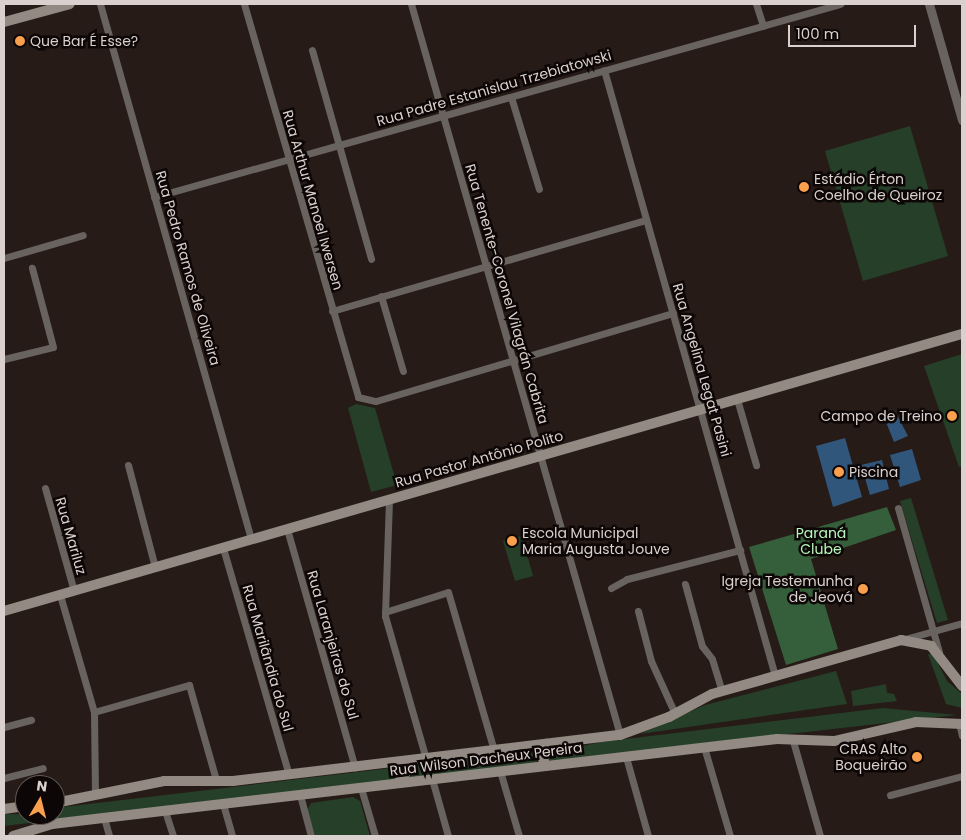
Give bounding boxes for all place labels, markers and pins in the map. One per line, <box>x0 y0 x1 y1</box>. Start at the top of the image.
place label: Que Bar É Esse? <box>30 33 138 49</box>
marker: Que Bar É Esse? <box>14 35 26 47</box>
place label: Estádio Érton Coelho de Queiroz <box>814 171 942 203</box>
marker: Estádio Érton Coelho de Queiroz <box>798 181 810 193</box>
place label: Campo de Treino <box>820 408 942 424</box>
marker: Campo de Treino <box>946 410 958 422</box>
place label: Piscina <box>849 464 898 480</box>
marker: Piscina <box>833 466 845 478</box>
place label: Escola Municipal Maria Augusta Jouve <box>522 525 670 558</box>
marker: Escola Municipal Maria Augusta Jouve <box>506 535 518 547</box>
place label: Igreja Testemunha de Jeová <box>721 573 853 606</box>
marker: Igreja Testemunha de Jeová <box>857 583 869 595</box>
place label: CRAS Alto Boqueirão <box>835 741 907 774</box>
marker: CRAS Alto Boqueirão <box>911 751 923 763</box>

